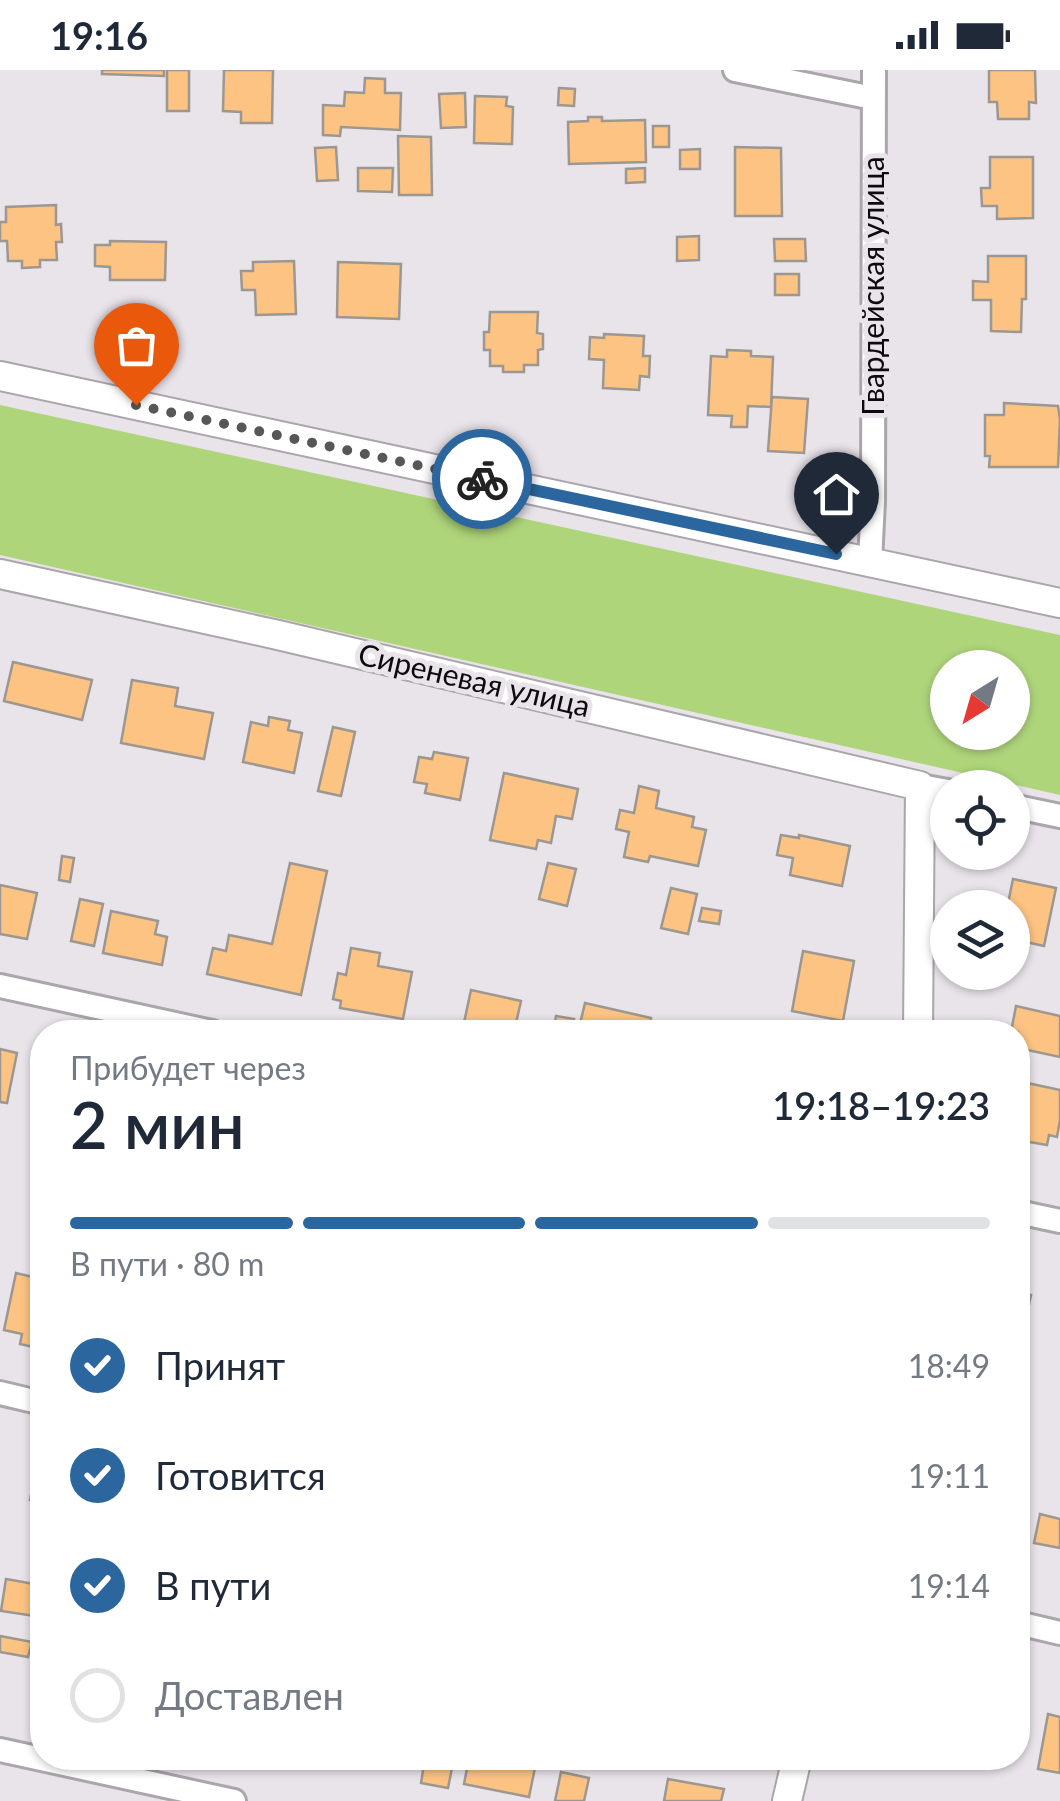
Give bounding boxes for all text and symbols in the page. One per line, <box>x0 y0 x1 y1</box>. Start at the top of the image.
text: 19:16 <box>50 12 148 58</box>
street label: Гвардейская улица <box>854 156 890 416</box>
pin <box>94 303 179 406</box>
icon: bag <box>109 318 164 373</box>
courier <box>432 429 532 529</box>
icon: bike <box>455 452 510 507</box>
pin <box>794 452 879 555</box>
icon: home <box>809 467 864 522</box>
street label: Сиреневая улица <box>355 635 594 723</box>
north arrow <box>930 650 1030 750</box>
map controls <box>930 650 1030 990</box>
button: locate <box>930 770 1030 870</box>
button: layers <box>930 890 1030 990</box>
text: Прибудет через <box>70 1048 306 1087</box>
text: 19:18–19:23 <box>772 1082 990 1128</box>
text: 2 мин <box>70 1085 245 1163</box>
text: В пути · 80 m <box>70 1244 264 1283</box>
icon: check <box>70 1338 125 1393</box>
text: Принят <box>155 1342 285 1388</box>
text: 18:49 <box>908 1346 990 1385</box>
icon: check <box>70 1448 125 1503</box>
text: Готовится <box>155 1452 326 1498</box>
text: 19:11 <box>908 1456 990 1495</box>
icon: check <box>70 1558 125 1613</box>
text: В пути <box>155 1562 271 1608</box>
text: 19:14 <box>908 1566 990 1605</box>
text: Доставлен <box>155 1672 344 1718</box>

